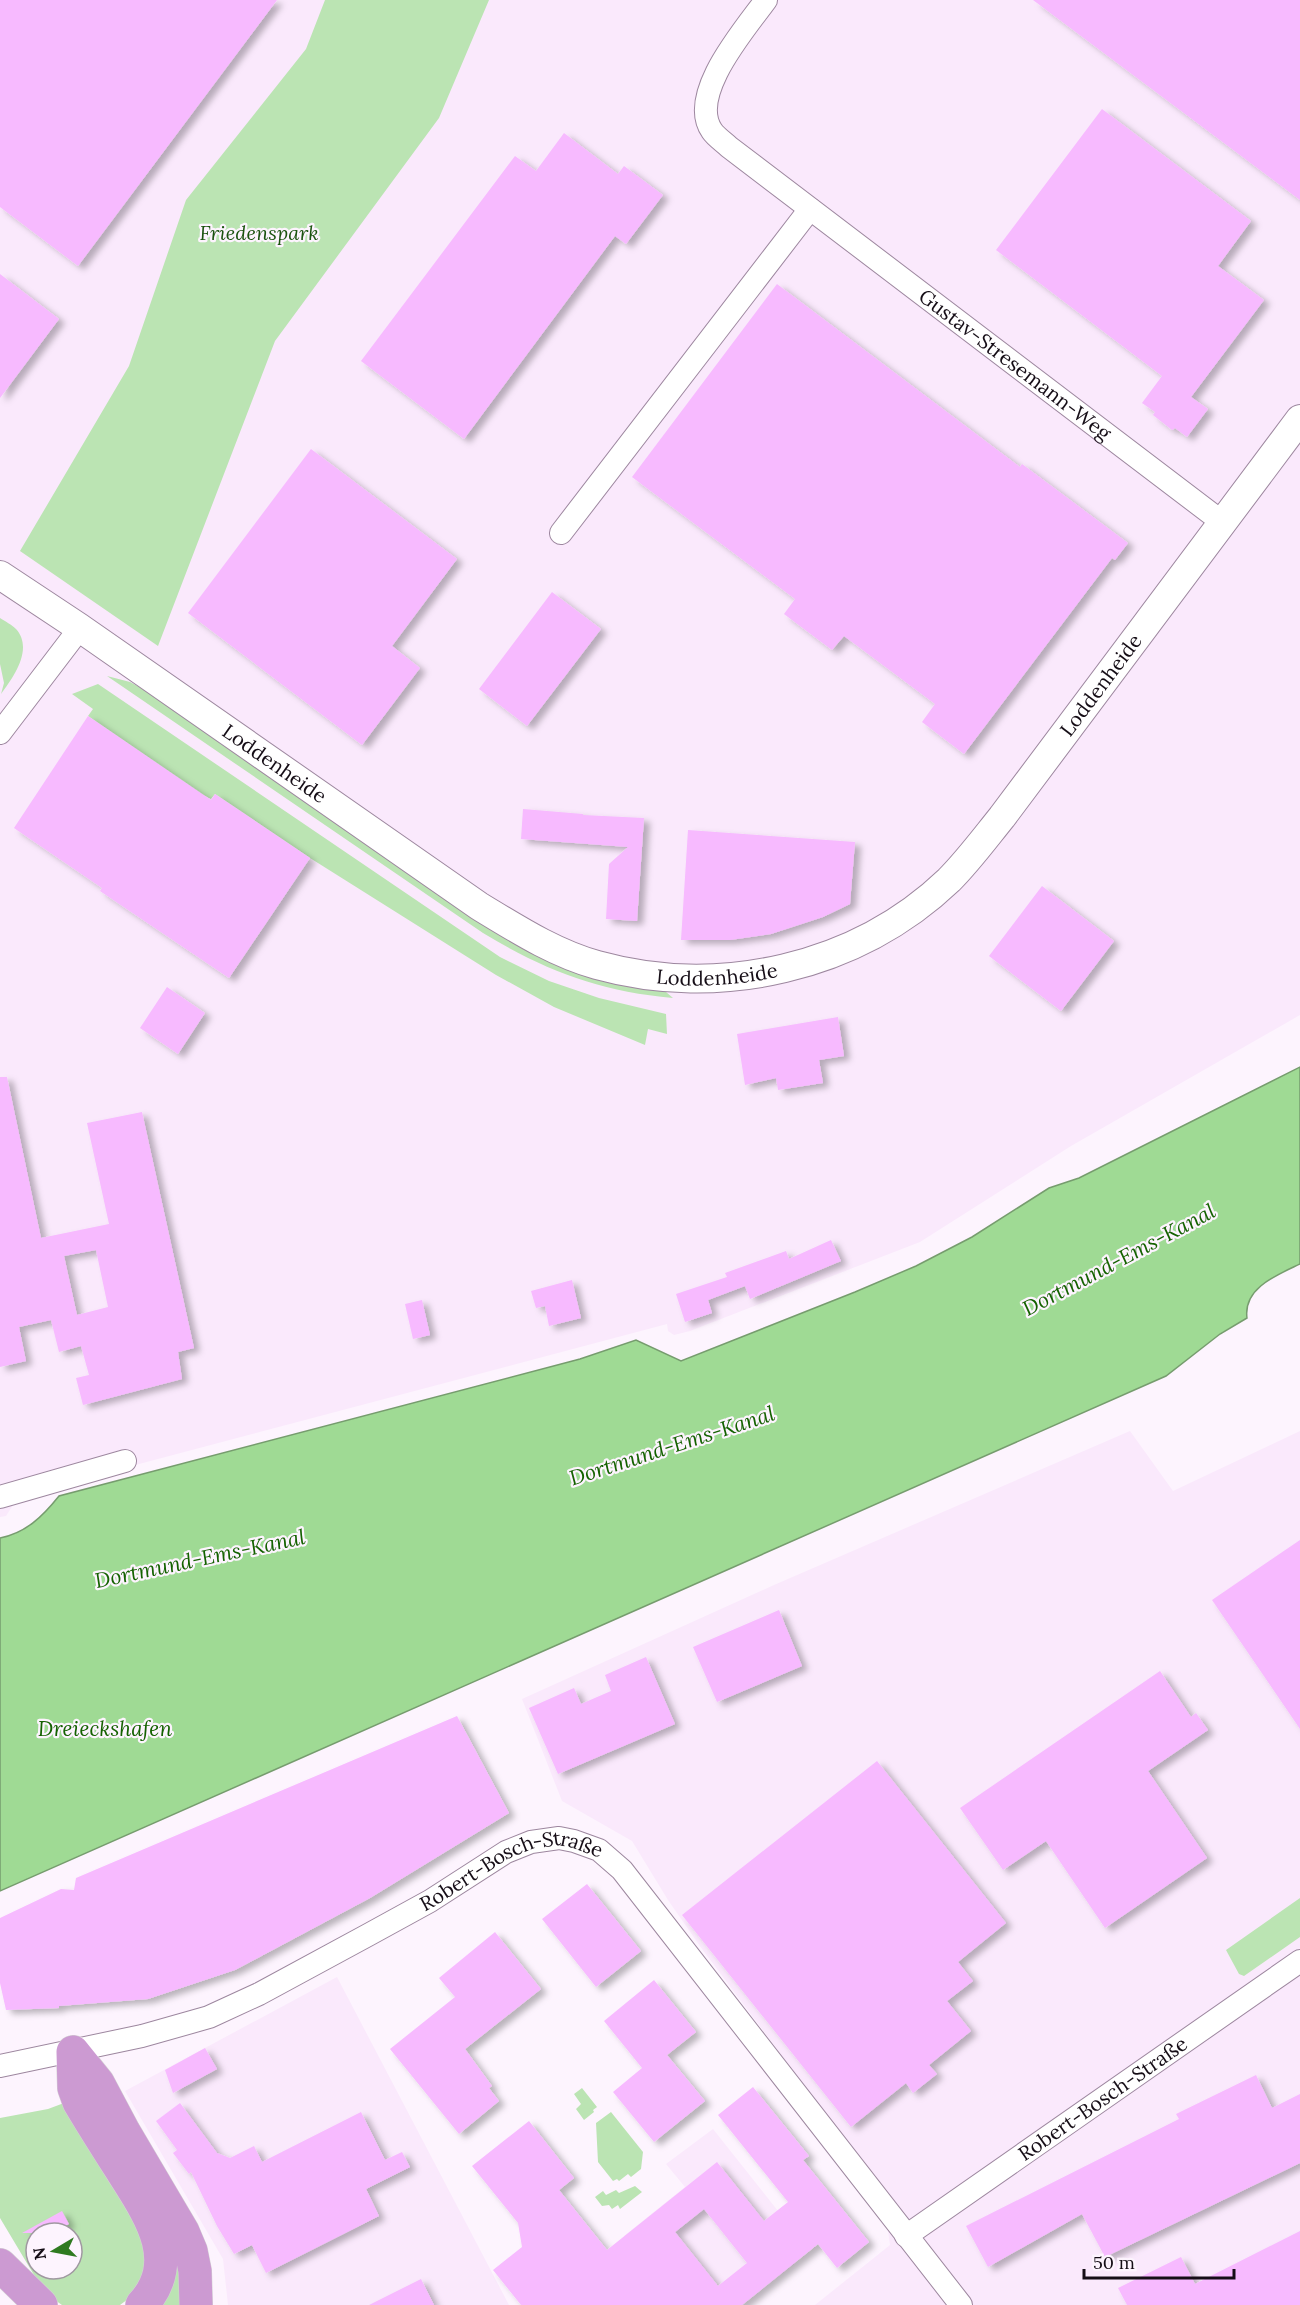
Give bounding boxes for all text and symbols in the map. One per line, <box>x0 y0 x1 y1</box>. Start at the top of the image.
park label: Friedenspark <box>199 220 319 245</box>
street label: Gustav-Stresemann-Weg <box>914 283 1117 446</box>
street label: Loddenheide <box>1054 629 1147 741</box>
street label: Loddenheide <box>218 718 332 808</box>
street label: Loddenheide <box>655 957 780 991</box>
water label: Dortmund-Ems-Kanal <box>1018 1197 1220 1322</box>
water label: Dortmund-Ems-Kanal <box>566 1400 778 1492</box>
water label: Dortmund-Ems-Kanal <box>92 1523 308 1594</box>
water label: Dreieckshafen <box>38 1715 172 1742</box>
street label: Robert-Bosch-Straße <box>415 1825 607 1916</box>
street label: Robert-Bosch-Straße <box>1013 2031 1192 2166</box>
north arrow <box>24 2221 84 2281</box>
scale bar <box>1084 2242 1234 2280</box>
text: N <box>28 2246 50 2261</box>
text: 50 m <box>1093 2251 1135 2274</box>

